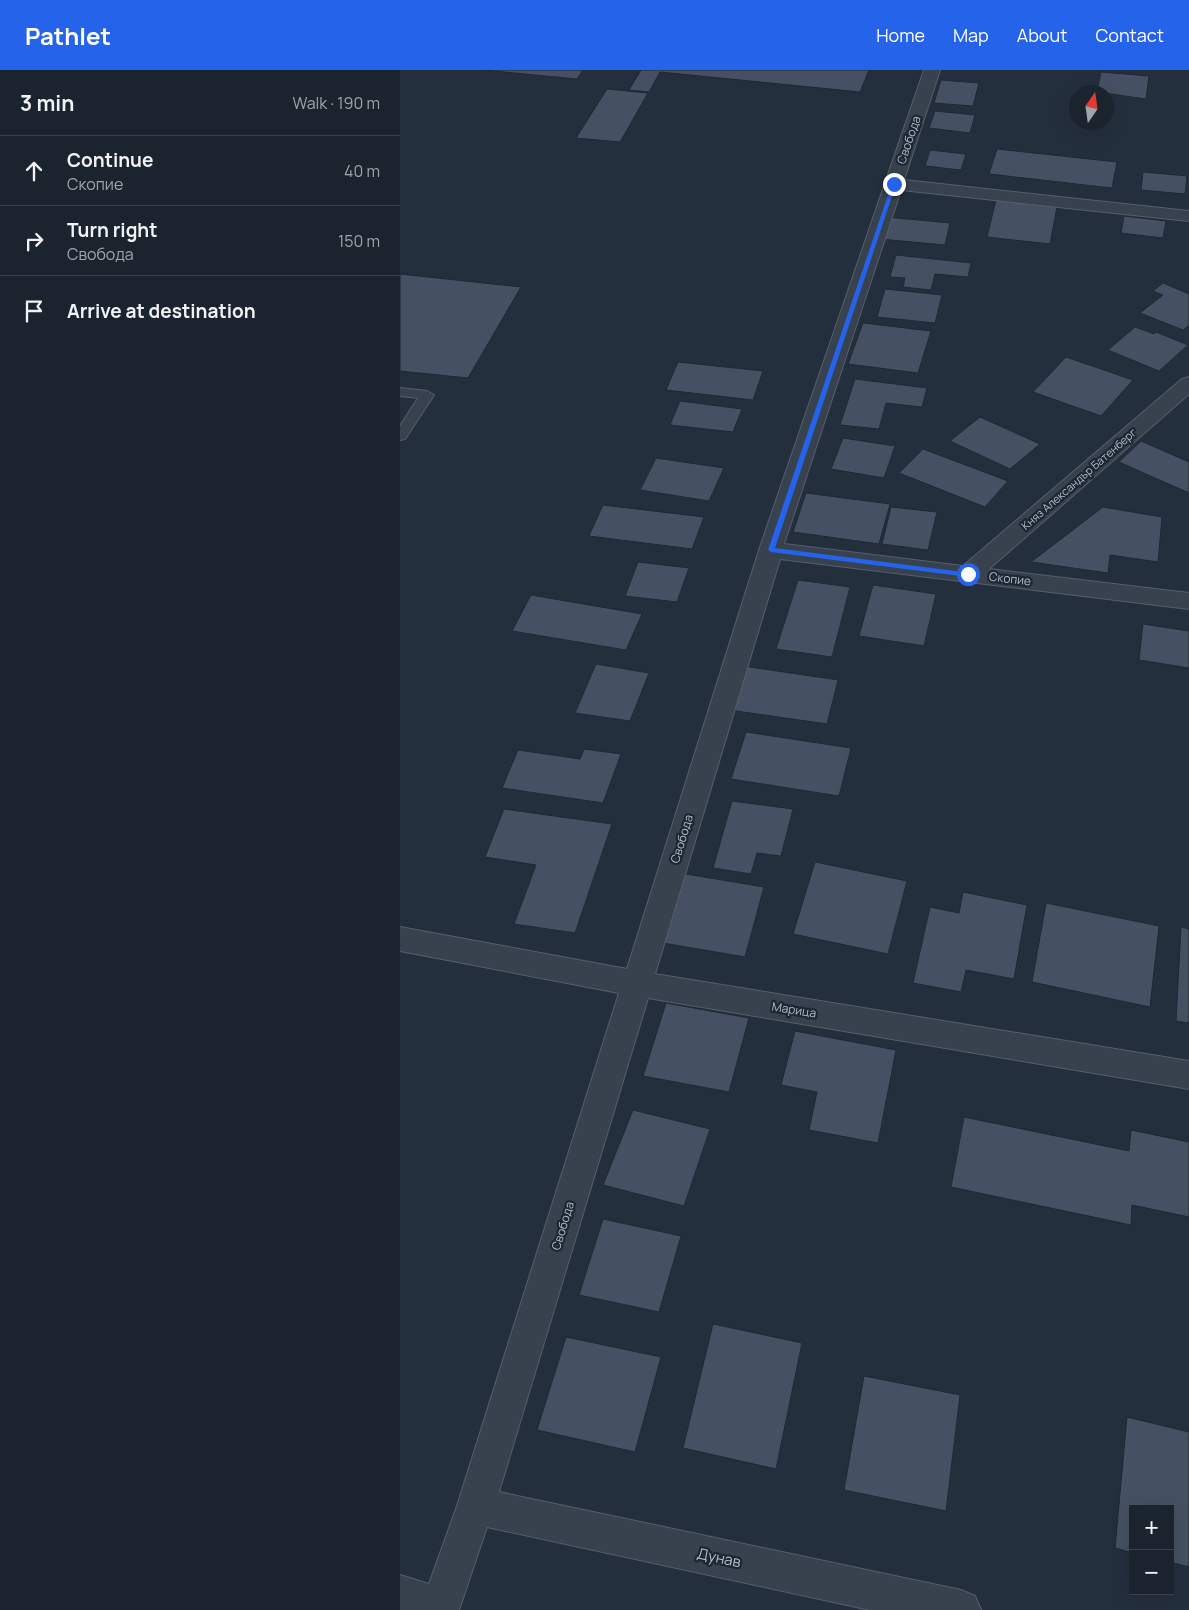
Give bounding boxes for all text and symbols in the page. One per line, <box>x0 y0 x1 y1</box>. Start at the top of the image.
text: Pathlet <box>25 19 111 52</box>
text: Home <box>876 23 925 47</box>
text: Map <box>953 23 989 47</box>
text: About <box>1017 23 1067 47</box>
text: Contact <box>1095 23 1164 47</box>
north arrow <box>1069 85 1114 130</box>
text: 3 min <box>20 89 74 117</box>
text: Walk · 190 m <box>292 92 380 114</box>
street label: Свобода <box>892 113 925 166</box>
text: Continue <box>67 147 153 173</box>
icon: ahead <box>20 157 48 185</box>
text: 40 m <box>344 160 380 182</box>
text: Скопие <box>67 173 123 195</box>
route end <box>883 173 906 196</box>
text: Turn right <box>67 217 157 243</box>
icon: right <box>20 227 48 255</box>
text: 150 m <box>338 230 380 252</box>
text: Свобода <box>67 243 134 265</box>
icon: arrive <box>20 297 48 325</box>
text: Arrive at destination <box>67 298 256 324</box>
street label: Княз Александър Батенберг <box>1018 424 1139 533</box>
route start <box>957 563 980 586</box>
street label: Скопие <box>988 567 1032 590</box>
street label: Свобода <box>666 812 697 865</box>
street label: Марица <box>771 998 818 1021</box>
street label: Свобода <box>547 1199 578 1252</box>
map controls <box>1129 1505 1174 1595</box>
button: + <box>1129 1505 1174 1550</box>
street label: Дунав <box>695 1543 743 1572</box>
button: − <box>1129 1550 1174 1595</box>

